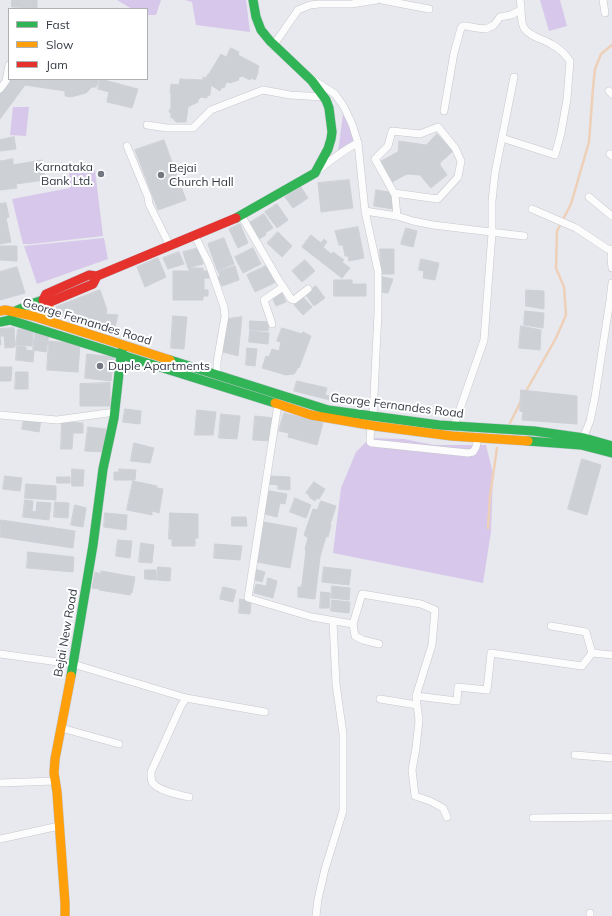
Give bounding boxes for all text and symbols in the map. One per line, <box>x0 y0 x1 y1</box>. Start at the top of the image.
legend <box>8 8 148 80</box>
text: Fast <box>46 17 70 32</box>
text: Slow <box>46 37 74 52</box>
text: Jam <box>46 57 68 72</box>
place label: Karnataka Bank Ltd. <box>35 160 93 188</box>
place label: Bejai Church Hall <box>169 161 234 189</box>
marker: Karnataka Bank Ltd. <box>96 169 106 179</box>
marker: Bejai Church Hall <box>156 170 166 180</box>
street label: George Fernandes Road <box>21 295 153 349</box>
place label: Duple Apartments <box>108 359 210 373</box>
marker: Duple Apartments <box>95 361 105 371</box>
street label: George Fernandes Road <box>330 391 464 421</box>
street label: Bejai New Road <box>51 588 81 678</box>

